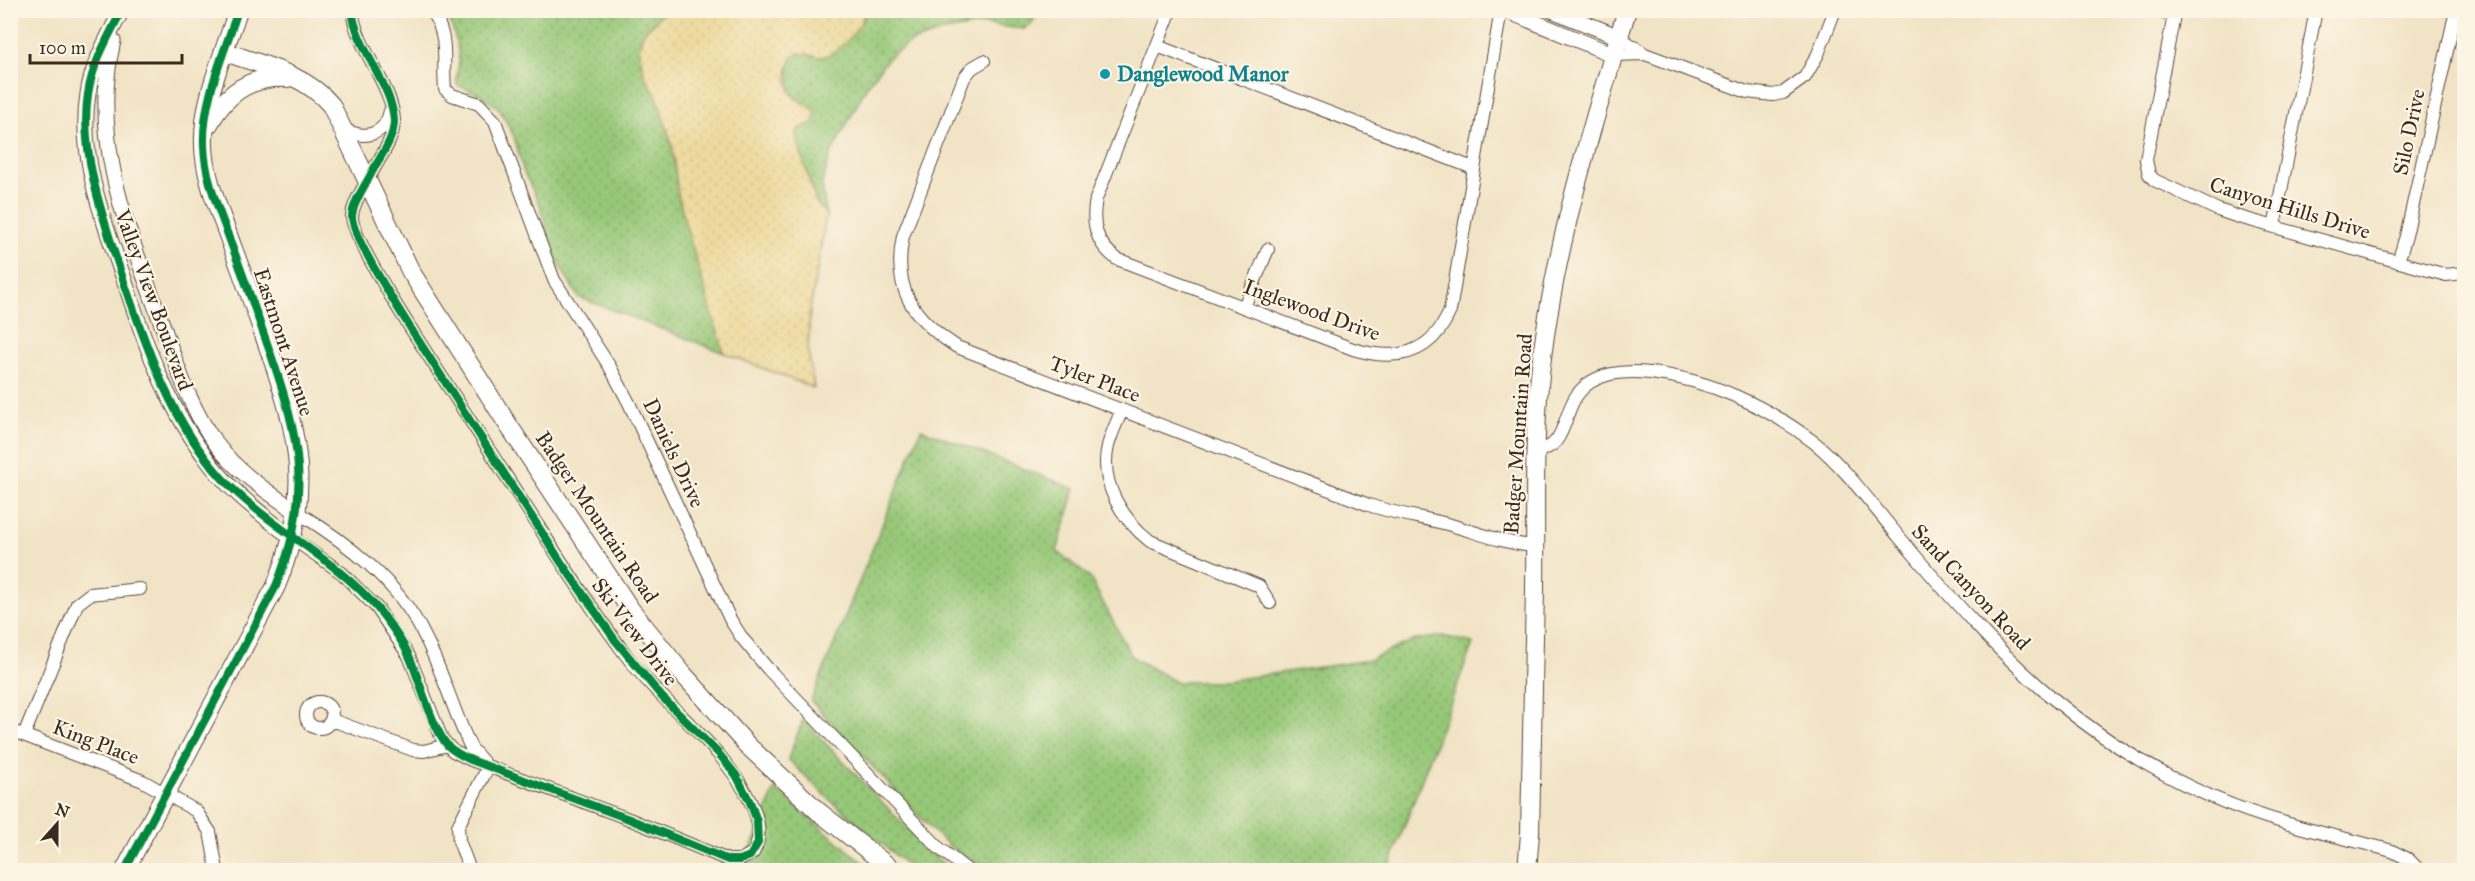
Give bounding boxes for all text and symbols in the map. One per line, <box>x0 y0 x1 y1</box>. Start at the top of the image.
scale bar <box>30 27 182 65</box>
text: 100 m <box>39 37 86 59</box>
place label: Danglewood Manor <box>1117 61 1290 87</box>
marker: Danglewood Manor <box>1098 67 1112 81</box>
street label: Silo Drive <box>2387 86 2431 177</box>
street label: Canyon Hills Drive <box>2207 171 2374 245</box>
street label: Valley View Boulevard <box>109 205 199 394</box>
street label: Eastmont Avenue <box>248 265 320 419</box>
street label: Inglewood Drive <box>1240 273 1384 347</box>
street label: Badger Mountain Road <box>1498 332 1538 535</box>
street label: Tyler Place <box>1046 350 1144 408</box>
street label: Daniels Drive <box>637 394 711 512</box>
street label: Badger Mountain Road <box>530 426 664 608</box>
street label: Sand Canyon Road <box>1906 519 2036 656</box>
street label: Ski View Drive <box>586 573 684 691</box>
street label: King Place <box>49 714 143 770</box>
north arrow <box>27 794 87 854</box>
text: N <box>52 799 72 822</box>

